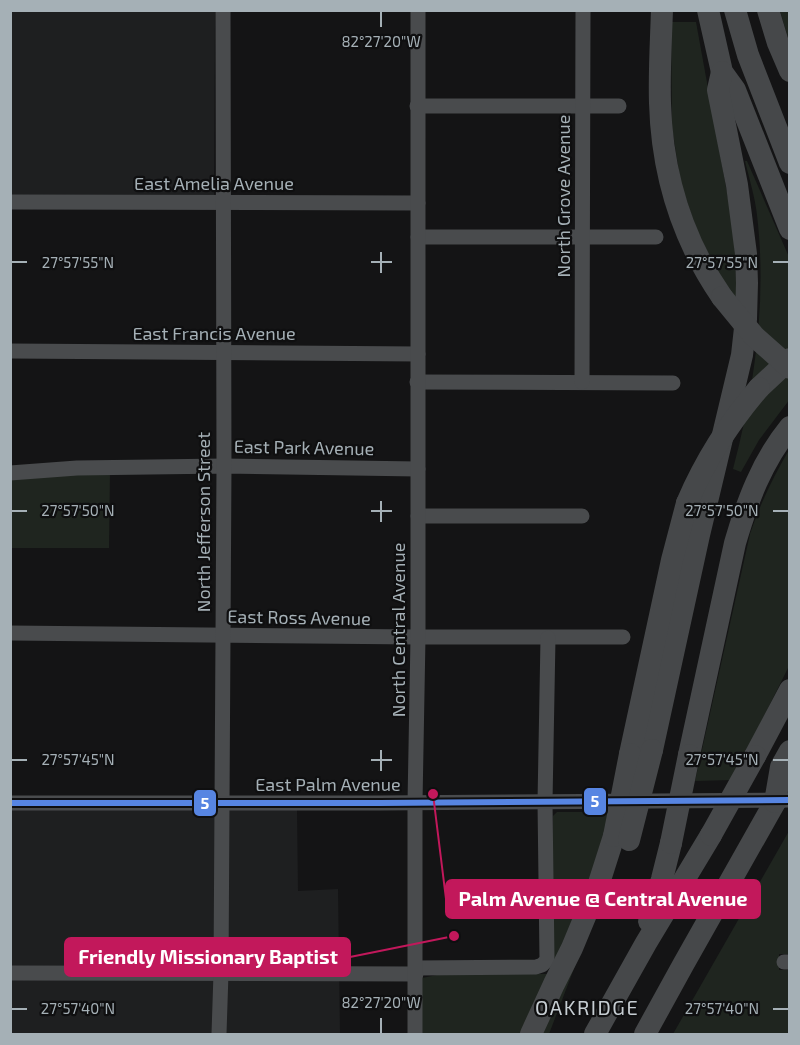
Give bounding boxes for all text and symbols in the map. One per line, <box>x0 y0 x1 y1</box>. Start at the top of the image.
text: 82°27'20"W <box>341 32 421 50</box>
street label: North Grove Avenue <box>552 115 574 277</box>
street label: East Amelia Avenue <box>134 172 294 194</box>
text: 27°57'55"N <box>42 253 114 271</box>
text: 27°57'55"N <box>686 253 758 271</box>
street label: East Francis Avenue <box>132 322 296 344</box>
street label: North Jefferson Street <box>192 432 214 612</box>
street label: East Park Avenue <box>234 435 374 459</box>
text: 27°57'50"N <box>41 501 115 519</box>
text: 27°57'50"N <box>685 501 759 519</box>
street label: North Central Avenue <box>387 543 409 717</box>
street label: East Ross Avenue <box>227 605 371 629</box>
text: 27°57'45"N <box>41 750 115 768</box>
text: 27°57'45"N <box>685 750 759 768</box>
street label: East Palm Avenue <box>255 773 401 795</box>
line badge: 5 <box>583 787 607 816</box>
line badge: 5 <box>193 789 217 817</box>
text: 5 <box>591 791 600 810</box>
text: 5 <box>201 793 210 812</box>
callout: Palm Avenue @ Central Avenue <box>446 880 760 918</box>
text: Palm Avenue @ Central Avenue <box>458 886 748 910</box>
callout: Friendly Missionary Baptist <box>65 938 350 976</box>
text: Friendly Missionary Baptist <box>78 944 338 969</box>
text: 82°27'20"W <box>341 993 421 1011</box>
district label: OAKRIDGE <box>535 995 639 1019</box>
text: 27°57'40"N <box>41 999 115 1017</box>
text: 27°57'40"N <box>685 999 759 1017</box>

